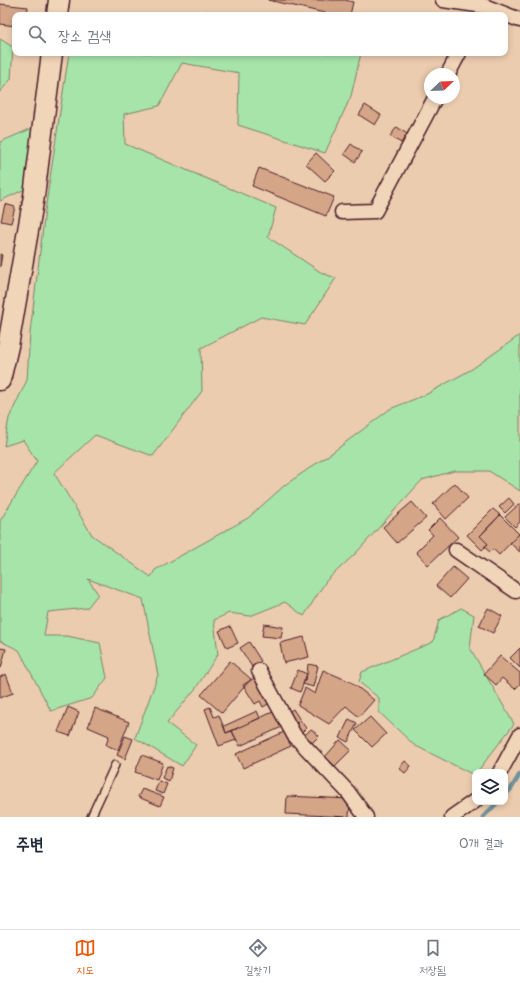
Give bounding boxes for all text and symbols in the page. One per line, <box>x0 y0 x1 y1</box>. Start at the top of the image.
search box <box>12 12 508 56</box>
icon: search <box>26 23 48 45</box>
text: 장소 검색 <box>58 23 111 46</box>
north arrow <box>424 68 460 104</box>
map controls <box>472 769 508 805</box>
button: layers <box>472 769 508 805</box>
text: 주변 <box>16 830 43 856</box>
text: 0개 결과 <box>459 833 504 852</box>
tab: 지도 <box>74 937 96 978</box>
tab: 길찾기 <box>244 937 271 978</box>
tab: 저장됨 <box>419 937 446 978</box>

